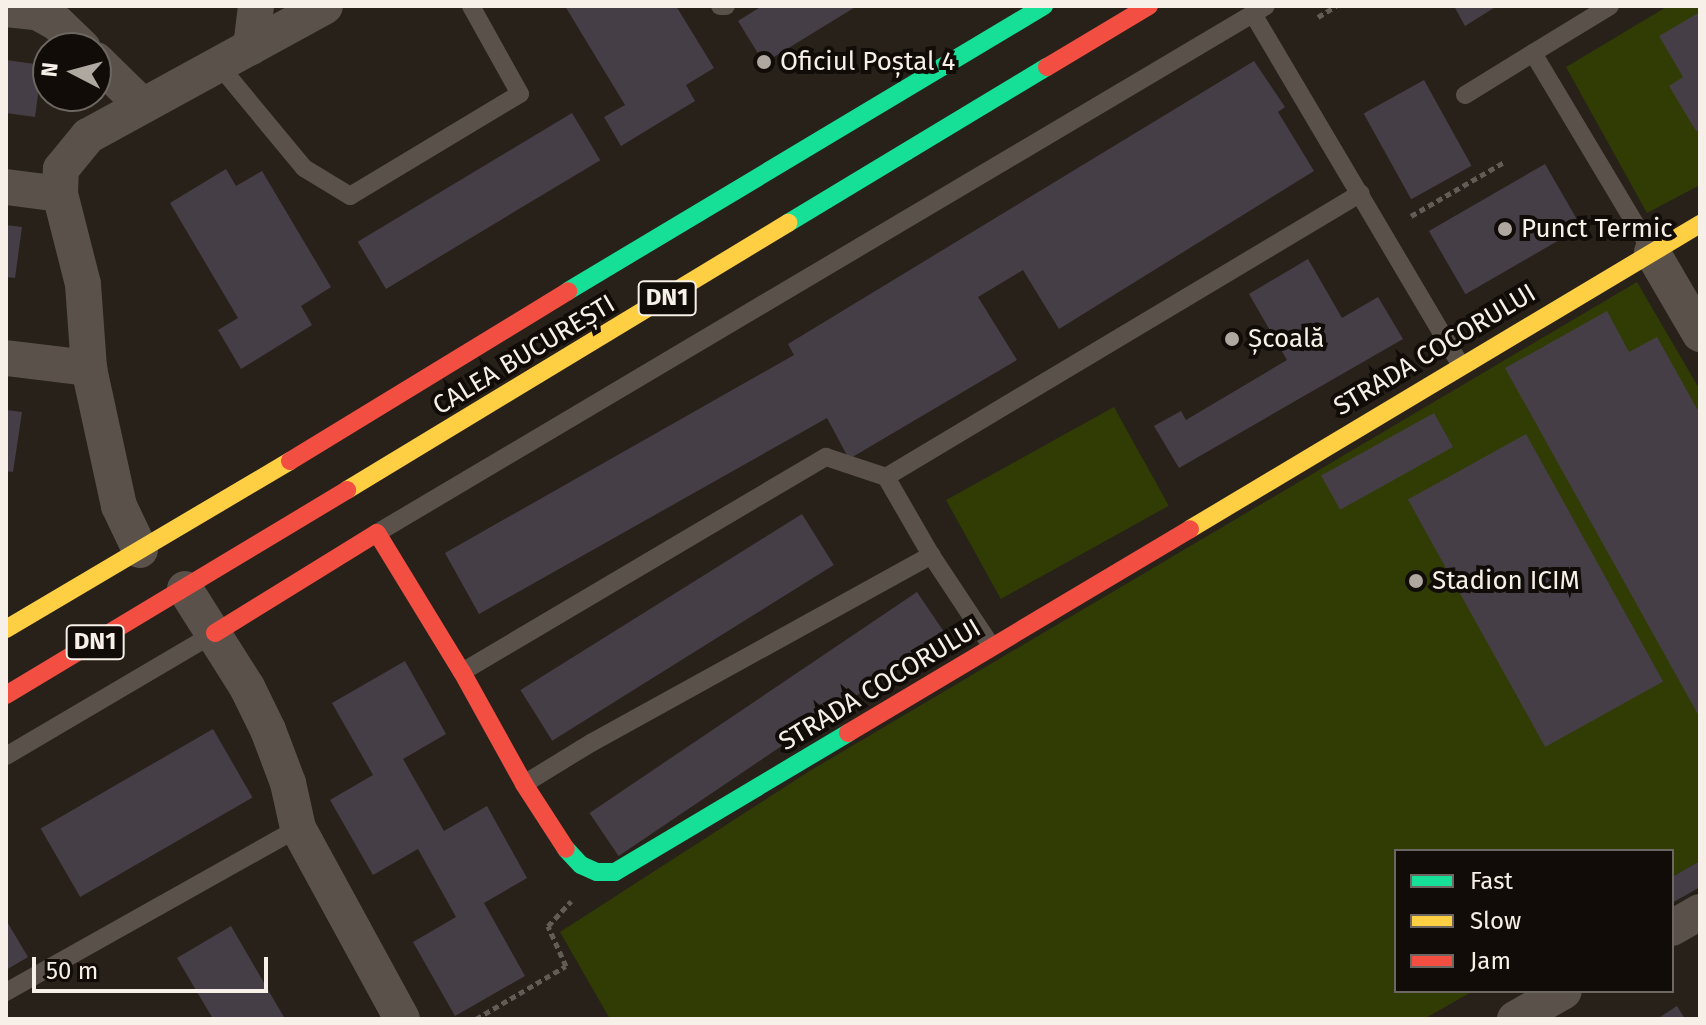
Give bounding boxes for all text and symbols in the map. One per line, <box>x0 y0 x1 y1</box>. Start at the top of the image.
north arrow <box>32 32 112 112</box>
place label: Oficiul Poștal 4 <box>780 46 955 78</box>
marker: Oficiul Poștal 4 <box>755 53 773 71</box>
text: N <box>35 61 64 78</box>
place label: Punct Termic <box>1521 213 1673 245</box>
marker: Punct Termic <box>1496 220 1514 238</box>
street label: STRADA COCORULUI <box>1328 277 1542 423</box>
road number: DN1 <box>637 278 697 318</box>
street label: CALEA BUCUREȘTI <box>427 288 621 422</box>
place label: Școală <box>1248 323 1325 355</box>
marker: Școală <box>1223 330 1241 348</box>
place label: Stadion ICIM <box>1432 565 1580 597</box>
marker: Stadion ICIM <box>1407 572 1425 590</box>
street label: STRADA COCORULUI <box>773 612 987 758</box>
road number: DN1 <box>65 622 125 662</box>
legend <box>1394 849 1674 993</box>
text: Fast <box>1470 867 1513 895</box>
text: Slow <box>1470 907 1521 935</box>
scale bar <box>36 941 272 991</box>
text: Jam <box>1470 947 1511 975</box>
text: 50 m <box>46 957 98 985</box>

